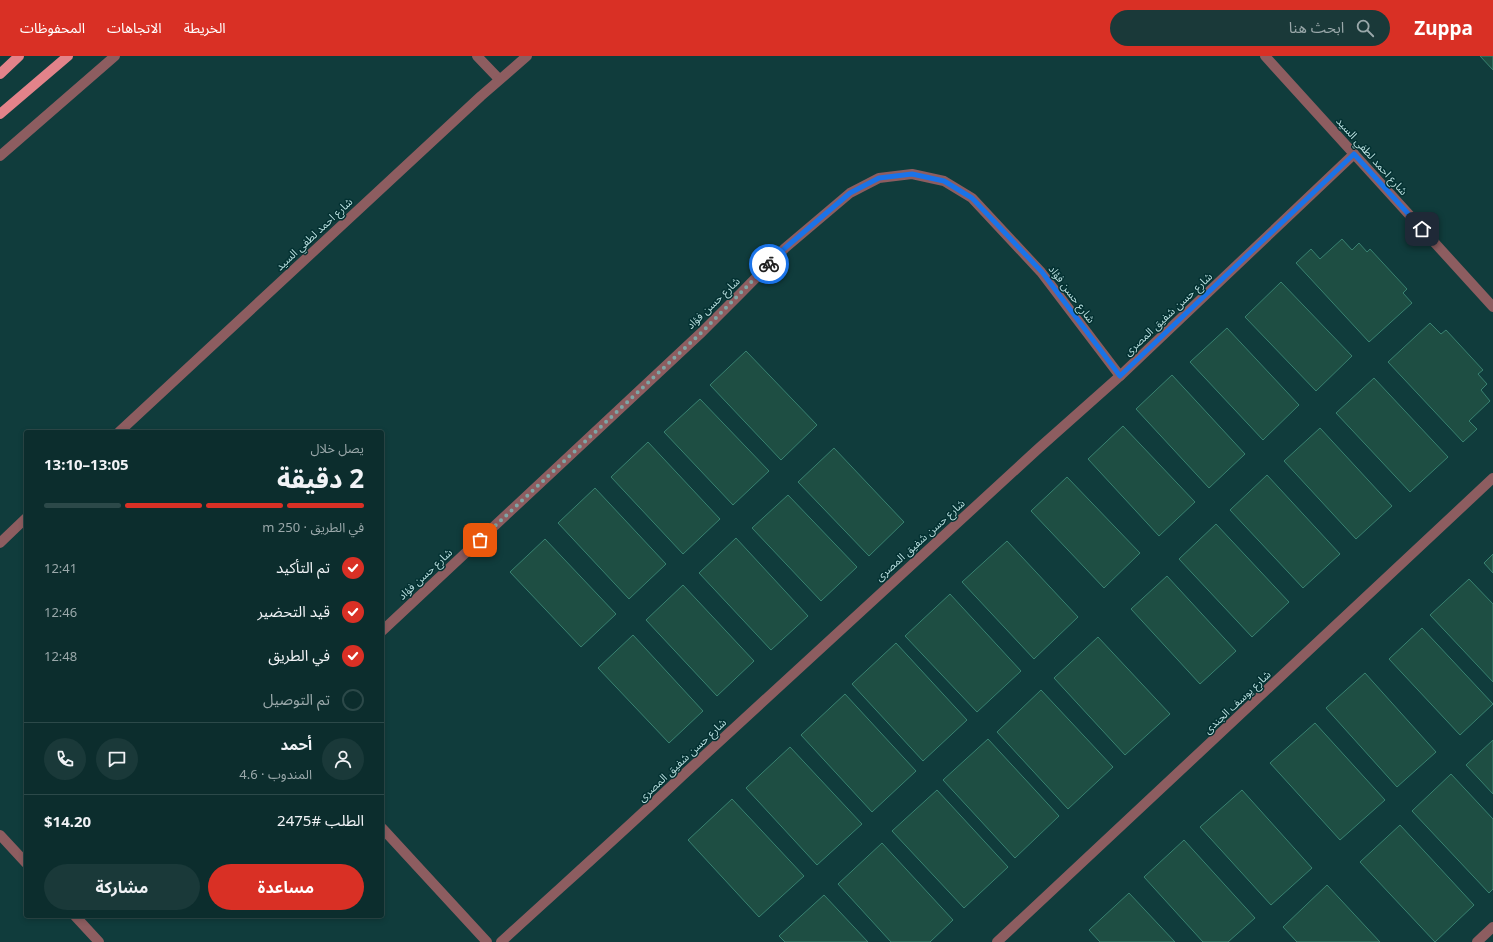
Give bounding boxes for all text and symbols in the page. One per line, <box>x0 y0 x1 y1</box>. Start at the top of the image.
search box <box>1110 10 1390 46</box>
text: Zuppa <box>1414 15 1473 41</box>
text: ابحث هنا <box>1289 17 1344 37</box>
icon: search <box>1354 17 1376 39</box>
text: المحفوظات <box>20 18 85 37</box>
text: الاتجاهات <box>107 18 162 37</box>
text: الخريطة <box>184 18 226 37</box>
street label: شارع احمد لطفي السيد <box>1331 113 1412 200</box>
street label: شارع احمد لطفي السيد <box>272 194 357 275</box>
pin <box>1405 212 1439 246</box>
icon: home <box>1411 218 1433 240</box>
courier <box>749 244 789 284</box>
icon: bike <box>758 253 780 275</box>
street label: شارع حسن فؤاد <box>1045 262 1099 327</box>
street label: شارع حسن شفيق المصرى <box>1120 268 1216 359</box>
street label: شارع حسن فؤاد <box>683 273 744 333</box>
text: يصل خلال <box>310 439 364 457</box>
text: 13:05–13:10 <box>44 454 129 474</box>
text: 2 دقيقة <box>277 460 364 496</box>
street label: شارع حسن شفيق المصرى <box>872 495 969 585</box>
text: في الطريق · 250 m <box>262 518 364 536</box>
pin <box>463 523 497 557</box>
icon: bag <box>469 529 491 551</box>
street label: شارع حسن فؤاد <box>394 544 456 603</box>
text: تم التأكيد <box>276 557 330 577</box>
icon: check <box>342 557 364 579</box>
text: 12:41 <box>44 559 77 577</box>
text: قيد التحضير <box>257 601 330 621</box>
icon: check <box>342 601 364 623</box>
text: 12:46 <box>44 603 77 621</box>
text: في الطريق <box>268 645 330 665</box>
icon: check <box>342 645 364 667</box>
text: 12:48 <box>44 647 77 665</box>
street label: شارع يوسف الجندى <box>1200 666 1274 737</box>
text: تم التوصيل <box>263 689 330 709</box>
street label: شارع حسن شفيق المصرى <box>634 714 730 805</box>
text: أحمد <box>281 734 312 754</box>
button: phone <box>44 738 86 780</box>
button: chat <box>96 738 138 780</box>
button: person <box>322 738 364 780</box>
text: المندوب · 4.6 <box>239 765 312 783</box>
text: الطلب #2475 <box>277 810 364 830</box>
text: $14.20 <box>44 811 91 831</box>
button: مشاركة <box>44 864 200 910</box>
button: مساعدة <box>208 864 364 910</box>

